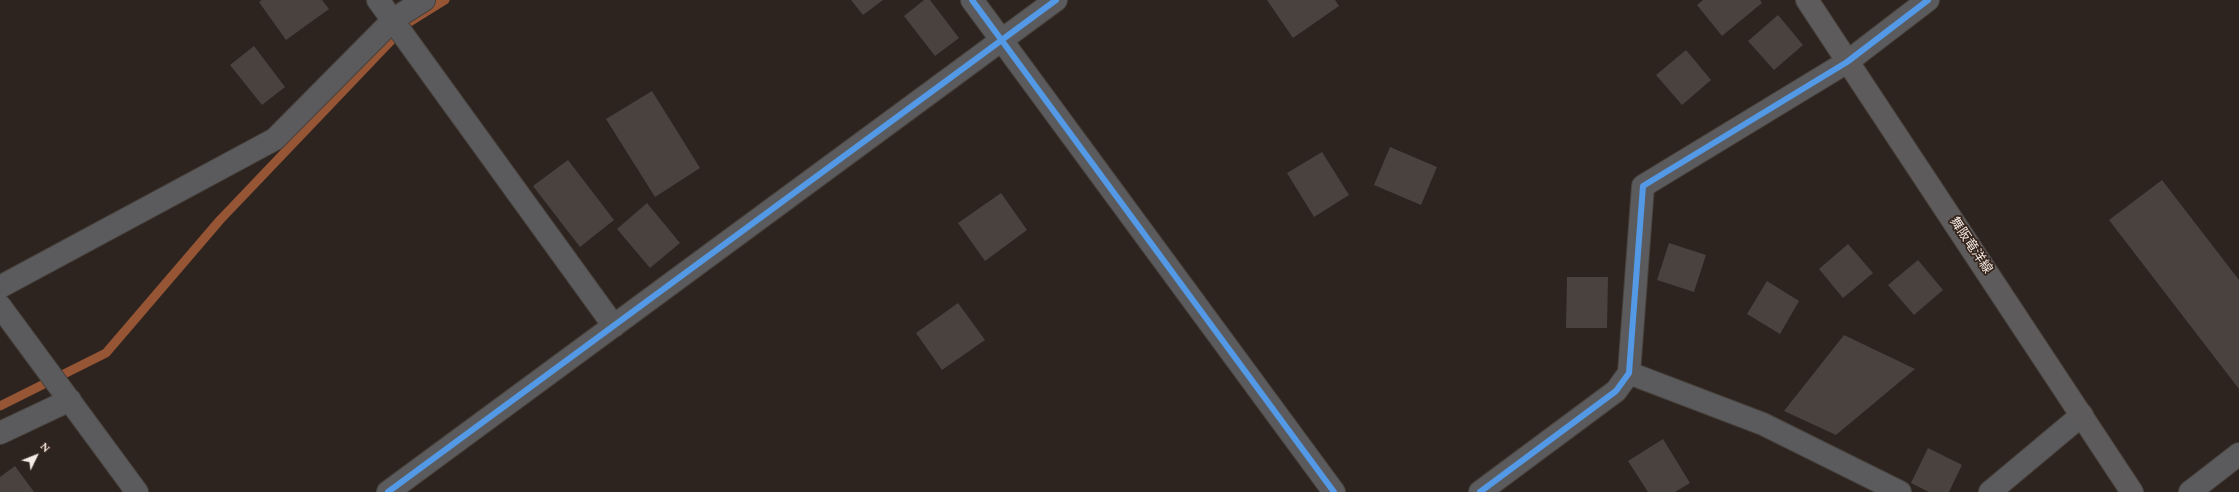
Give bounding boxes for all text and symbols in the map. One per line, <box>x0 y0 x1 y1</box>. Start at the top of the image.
street label: 舞阪竜洋線 <box>1945 215 1995 277</box>
north arrow <box>16 436 56 476</box>
text: N <box>36 438 54 457</box>

